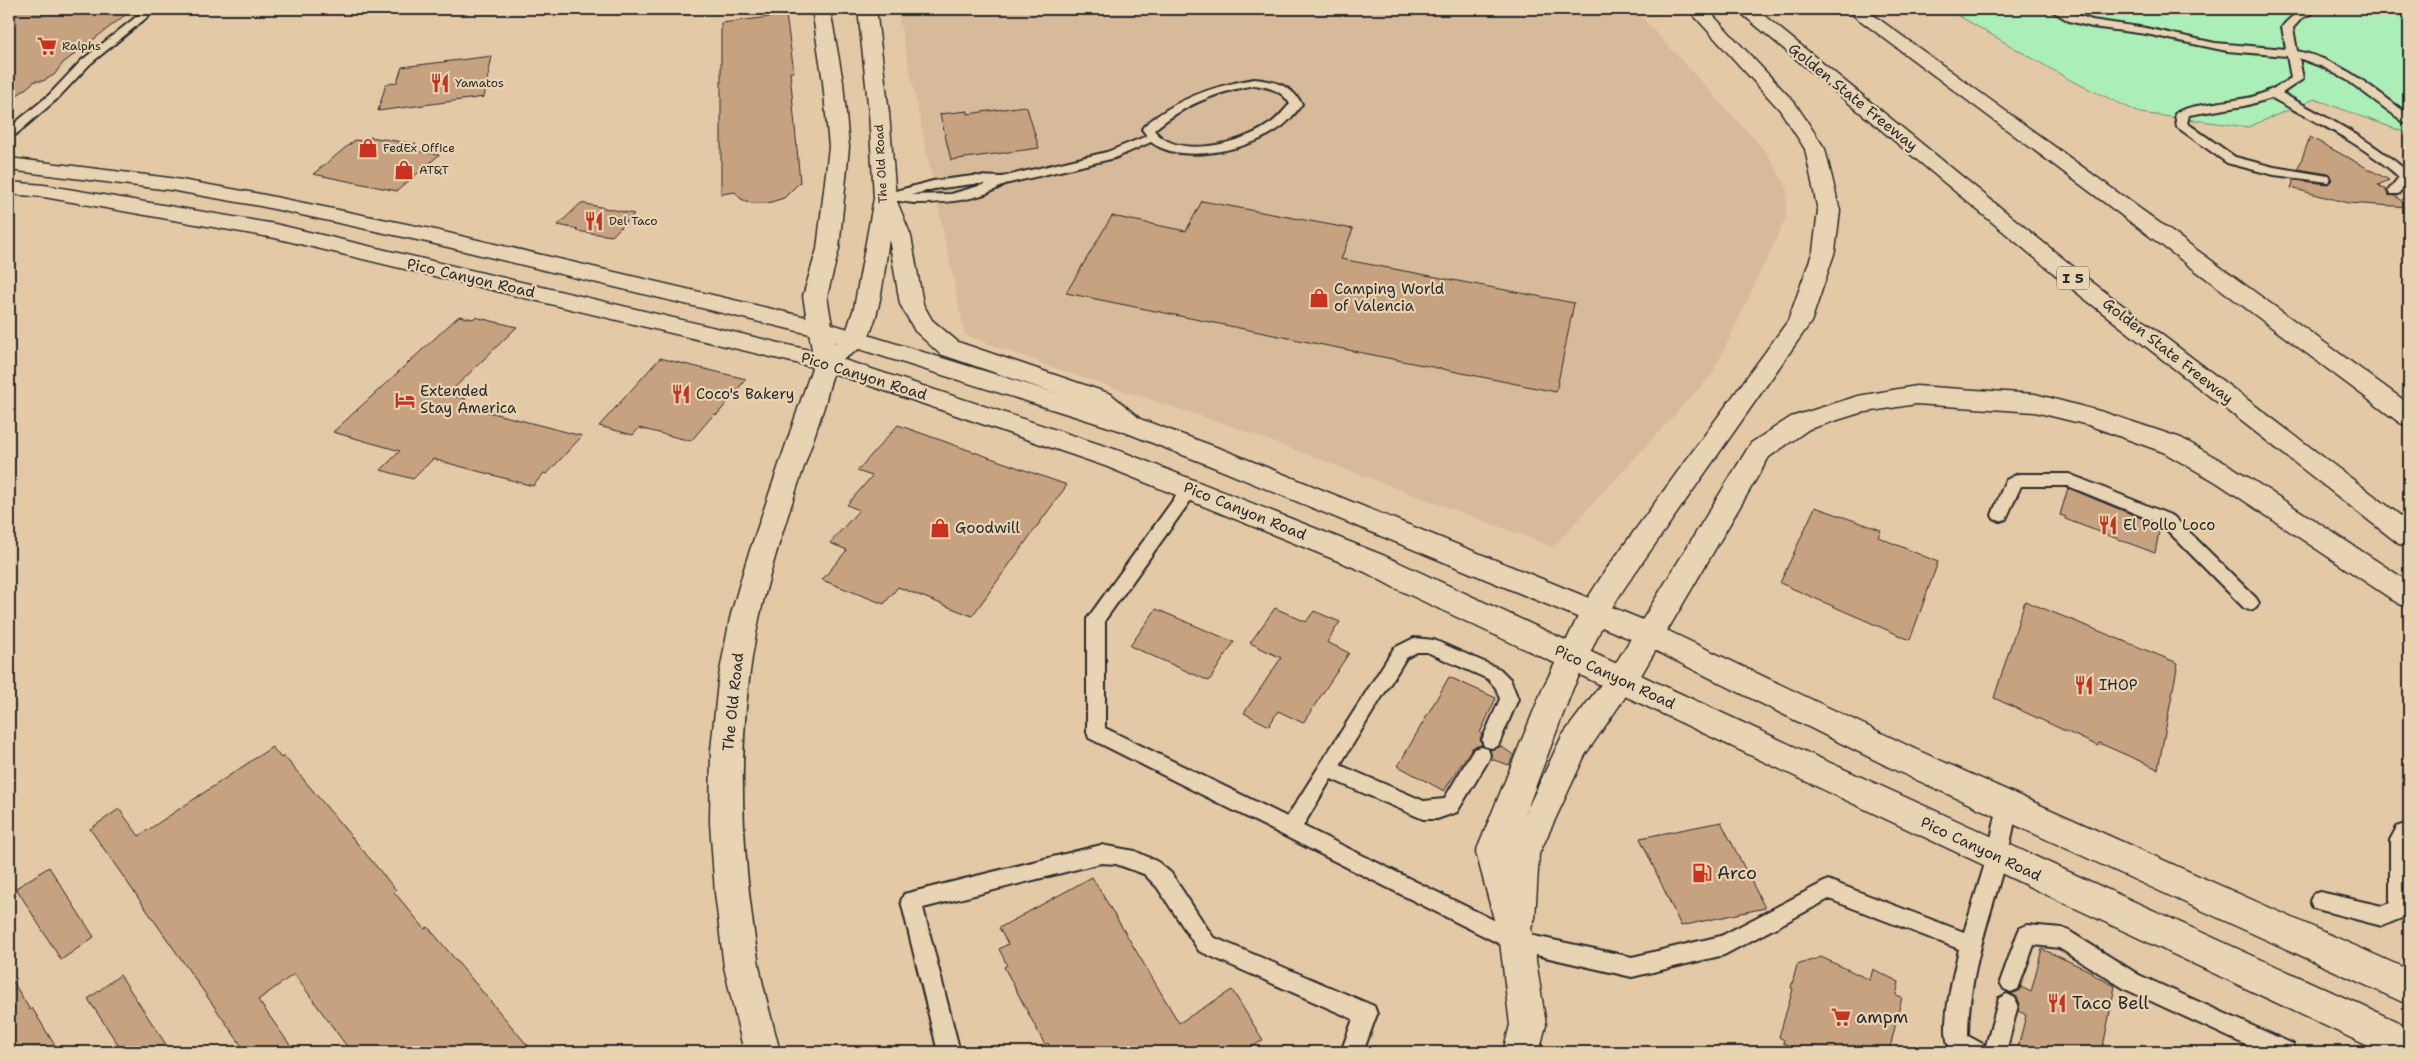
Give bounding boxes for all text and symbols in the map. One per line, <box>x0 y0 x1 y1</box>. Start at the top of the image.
supermarket icon: Ralphs <box>36 35 58 57</box>
place label: Ralphs <box>62 38 101 54</box>
street label: Golden State Freeway <box>1784 39 1922 155</box>
restaurant icon: Yamatos <box>429 72 451 94</box>
place label: Yamatos <box>455 75 504 91</box>
street label: The Old Road <box>871 124 891 204</box>
shop icon: FedEx Office <box>357 137 379 159</box>
place label: FedEx Office <box>383 140 455 156</box>
shop icon: AT&T <box>393 159 415 181</box>
place label: AT&T <box>419 162 450 178</box>
restaurant icon: Del Taco <box>583 210 605 232</box>
place label: Del Taco <box>609 213 658 229</box>
street label: Pico Canyon Road <box>405 254 538 303</box>
road number: I 5 <box>2057 266 2089 290</box>
place label: Camping World of Valencia <box>1334 279 1445 316</box>
shop icon: Camping World of Valencia <box>1308 287 1330 309</box>
street label: Golden State Freeway <box>2098 294 2238 408</box>
street label: Pico Canyon Road <box>798 347 930 405</box>
place label: Extended Stay America <box>420 381 517 418</box>
restaurant icon: Coco's Bakery <box>670 383 692 405</box>
place label: Coco's Bakery <box>696 384 795 404</box>
hotel icon: Extended Stay America <box>394 389 416 411</box>
street label: Pico Canyon Road <box>1181 477 1310 545</box>
restaurant icon: El Pollo Loco <box>2097 514 2119 536</box>
place label: El Pollo Loco <box>2123 515 2215 535</box>
shop icon: Goodwill <box>929 517 951 539</box>
place label: Goodwill <box>955 518 1020 538</box>
street label: Pico Canyon Road <box>1551 640 1679 714</box>
street label: The Old Road <box>718 651 748 752</box>
restaurant icon: IHOP <box>2073 674 2095 696</box>
place label: IHOP <box>2099 675 2138 695</box>
street label: Pico Canyon Road <box>1917 812 2045 886</box>
place label: Arco <box>1717 861 1757 885</box>
fuel station icon: Arco <box>1691 862 1713 884</box>
place label: Taco Bell <box>2072 991 2150 1015</box>
restaurant icon: Taco Bell <box>2046 992 2068 1014</box>
place label: ampm <box>1856 1005 1908 1029</box>
supermarket icon: ampm <box>1830 1006 1852 1028</box>

